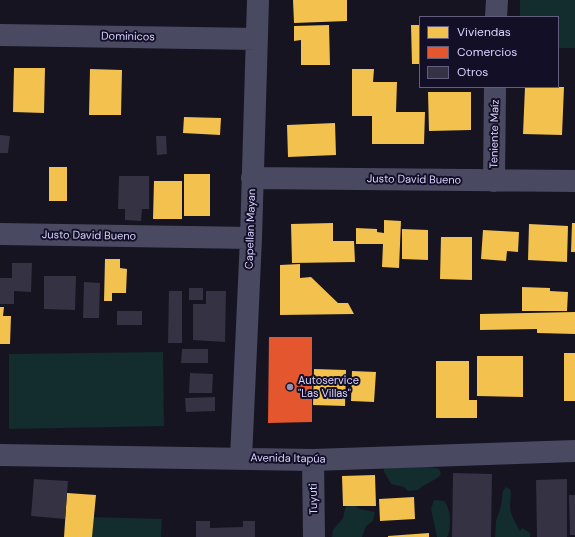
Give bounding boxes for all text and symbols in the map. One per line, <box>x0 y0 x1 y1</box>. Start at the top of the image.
legend <box>419 16 559 88</box>
text: Viviendas <box>457 24 511 40</box>
street label: Dominicos <box>101 30 155 44</box>
text: Comercios <box>457 44 517 60</box>
text: Otros <box>457 64 488 80</box>
street label: Teniente Maíz <box>488 99 502 169</box>
street label: Justo David Bueno <box>367 173 461 187</box>
street label: Capellan Mayan <box>243 189 259 269</box>
street label: Justo David Bueno <box>42 229 136 243</box>
place label: Autoservice "Las Villas" <box>298 374 359 400</box>
marker: Autoservice "Las Villas" <box>285 382 295 392</box>
street label: Avenida Itapúa <box>250 452 326 466</box>
street label: Tuyuti <box>307 483 321 515</box>

